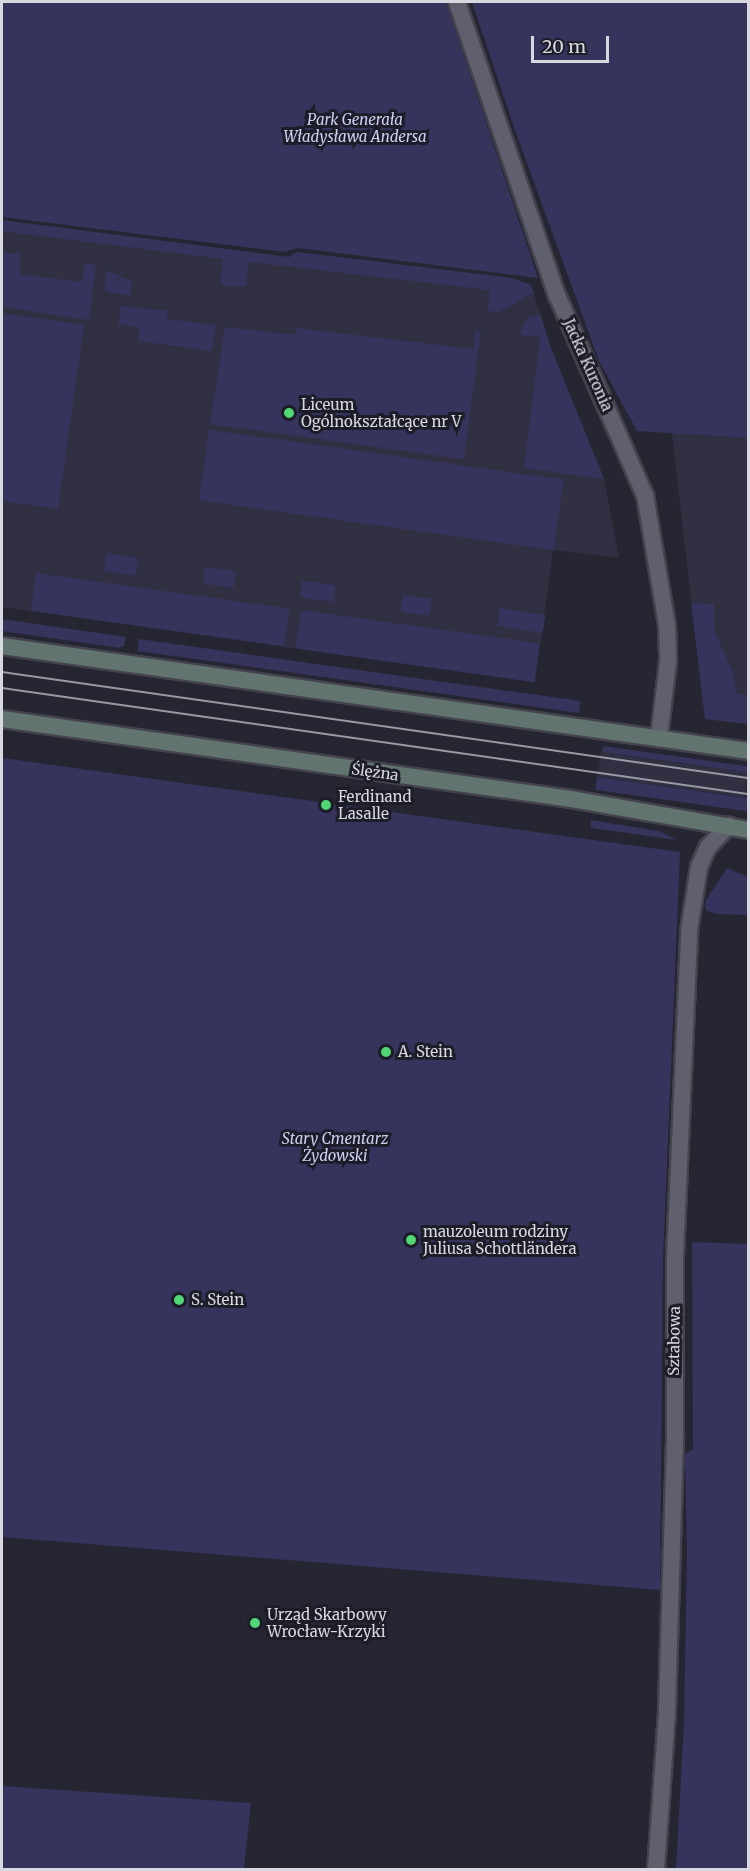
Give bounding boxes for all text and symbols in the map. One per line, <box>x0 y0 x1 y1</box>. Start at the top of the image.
scale bar <box>534 24 612 62</box>
text: 20 m <box>542 35 586 58</box>
park label: Park Generała Władysława Andersa <box>283 110 427 145</box>
street label: Jacka Kuronia <box>560 316 616 414</box>
place label: Liceum Ogólnokształcące nr V <box>301 395 462 430</box>
marker: Liceum Ogólnokształcące nr V <box>282 406 296 420</box>
street label: Ślężna <box>350 760 400 784</box>
place label: Ferdinand Lasalle <box>338 787 412 822</box>
marker: Ferdinand Lasalle <box>319 798 333 812</box>
place label: A. Stein <box>398 1043 453 1061</box>
marker: A. Stein <box>379 1045 393 1059</box>
park label: Stary Cmentarz Żydowski <box>282 1129 388 1164</box>
place label: mauzoleum rodziny Juliusa Schottländera <box>423 1222 576 1257</box>
marker: mauzoleum rodziny Juliusa Schottländera <box>404 1233 418 1247</box>
place label: S. Stein <box>191 1291 244 1309</box>
marker: S. Stein <box>172 1293 186 1307</box>
street label: Sztabowa <box>664 1306 684 1376</box>
place label: Urząd Skarbowy Wrocław-Krzyki <box>267 1605 387 1640</box>
marker: Urząd Skarbowy Wrocław-Krzyki <box>248 1616 262 1630</box>

